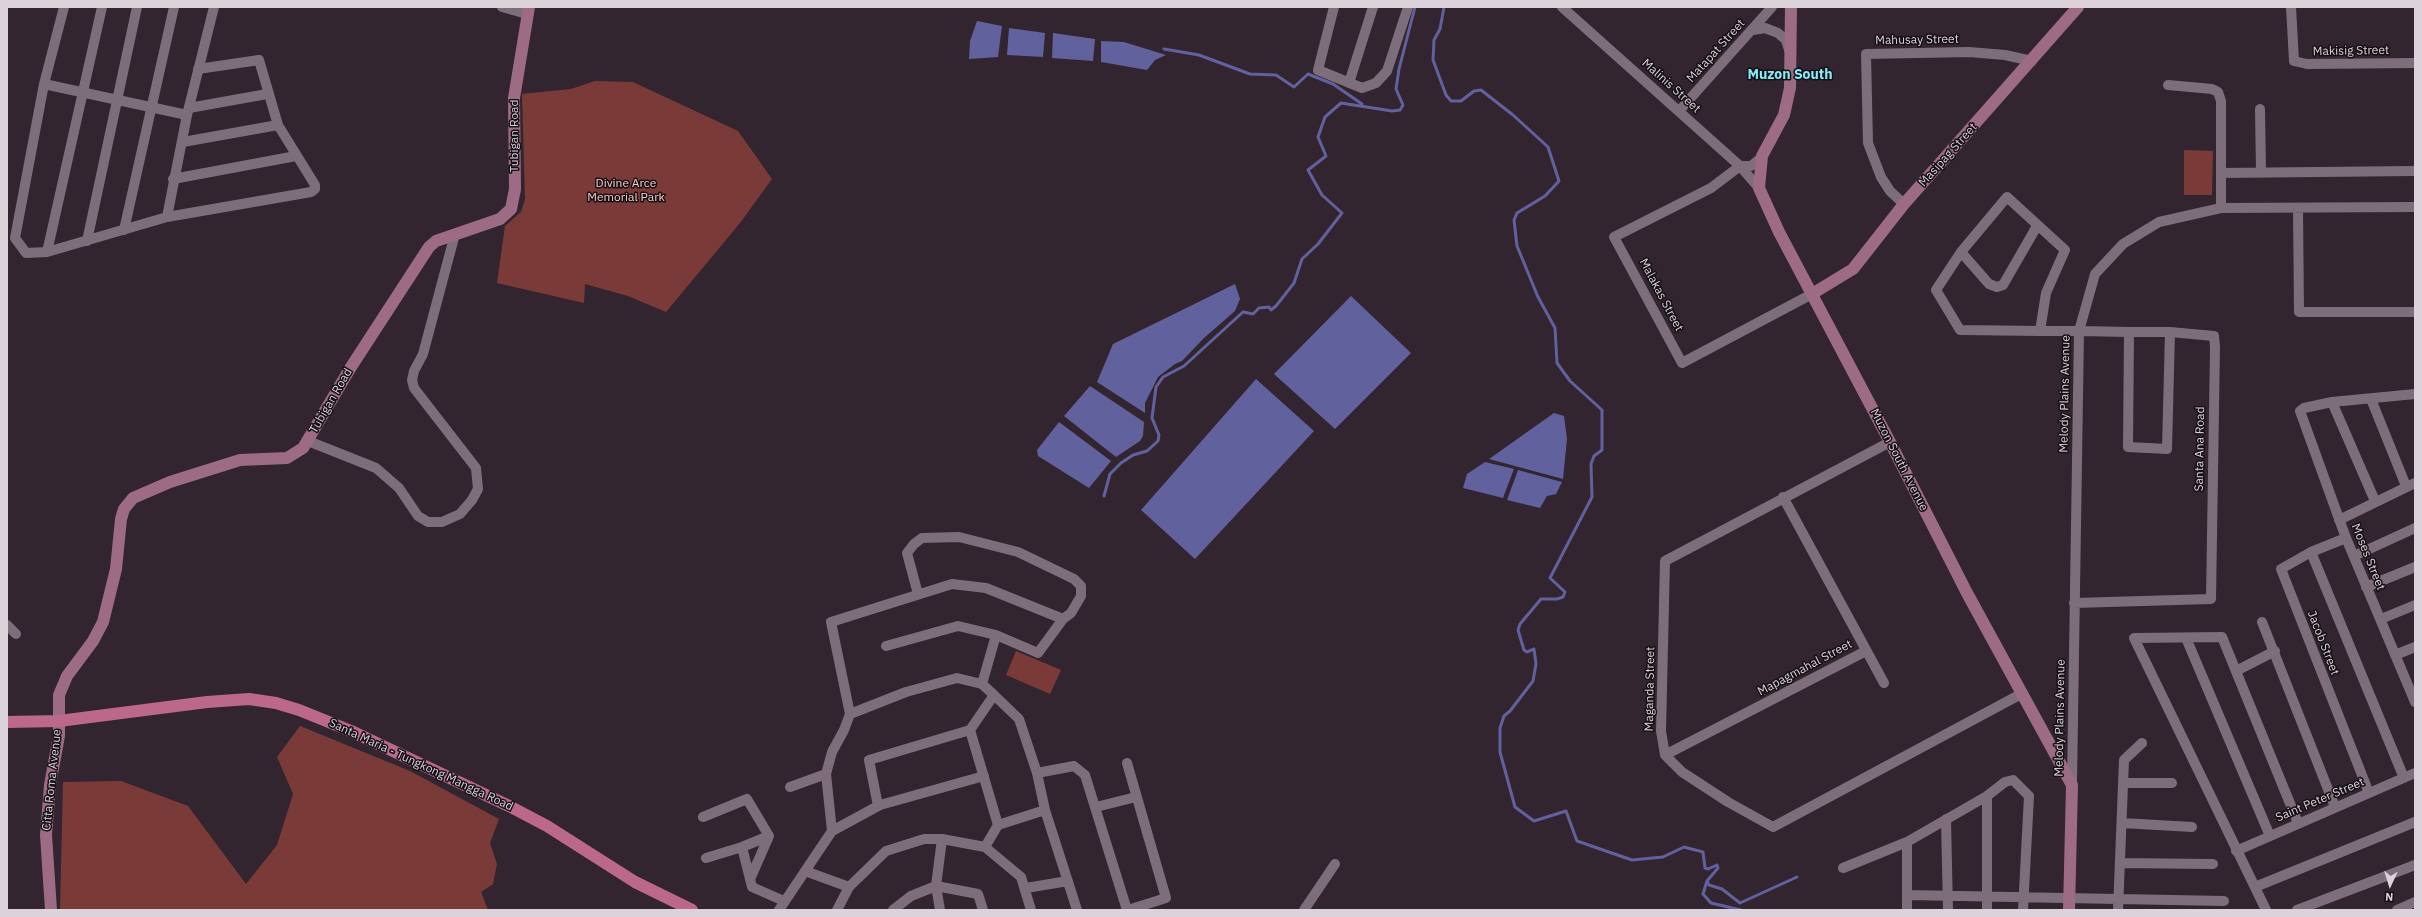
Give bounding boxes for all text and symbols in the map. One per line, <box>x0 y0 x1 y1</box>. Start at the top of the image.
street label: Matapat Street <box>1684 16 1748 86</box>
street label: Mahusay Street <box>1875 32 1959 48</box>
street label: Makisig Street <box>2313 43 2389 59</box>
street label: Malinis Street <box>1639 56 1703 116</box>
district label: Muzon South <box>1747 67 1833 83</box>
street label: Tubigan Road <box>508 100 522 172</box>
street label: Masipag Street <box>1916 120 1980 190</box>
park label: Divine Arce Memorial Park <box>587 177 665 205</box>
street label: Malakas Street <box>1636 256 1686 334</box>
street label: Melody Plains Avenue <box>2057 335 2073 453</box>
street label: Tubigan Road <box>307 366 355 436</box>
street label: Muzon South Avenue <box>1867 406 1931 514</box>
street label: Santa Ana Road <box>2192 406 2208 492</box>
street label: Moses Street <box>2348 522 2388 592</box>
street label: Jacob Street <box>2304 609 2342 677</box>
street label: Mapagmahal Street <box>1755 637 1855 699</box>
street label: Maganda Street <box>1642 646 1658 732</box>
street label: Melody Plains Avenue <box>2052 659 2068 777</box>
street label: Santa Maria - Tungkong Mangga Road <box>327 716 515 814</box>
street label: Citta Roma Avenue <box>40 729 64 831</box>
street label: Saint Peter Street <box>2274 775 2366 825</box>
north arrow <box>2370 865 2410 905</box>
text: N <box>2385 890 2394 904</box>

